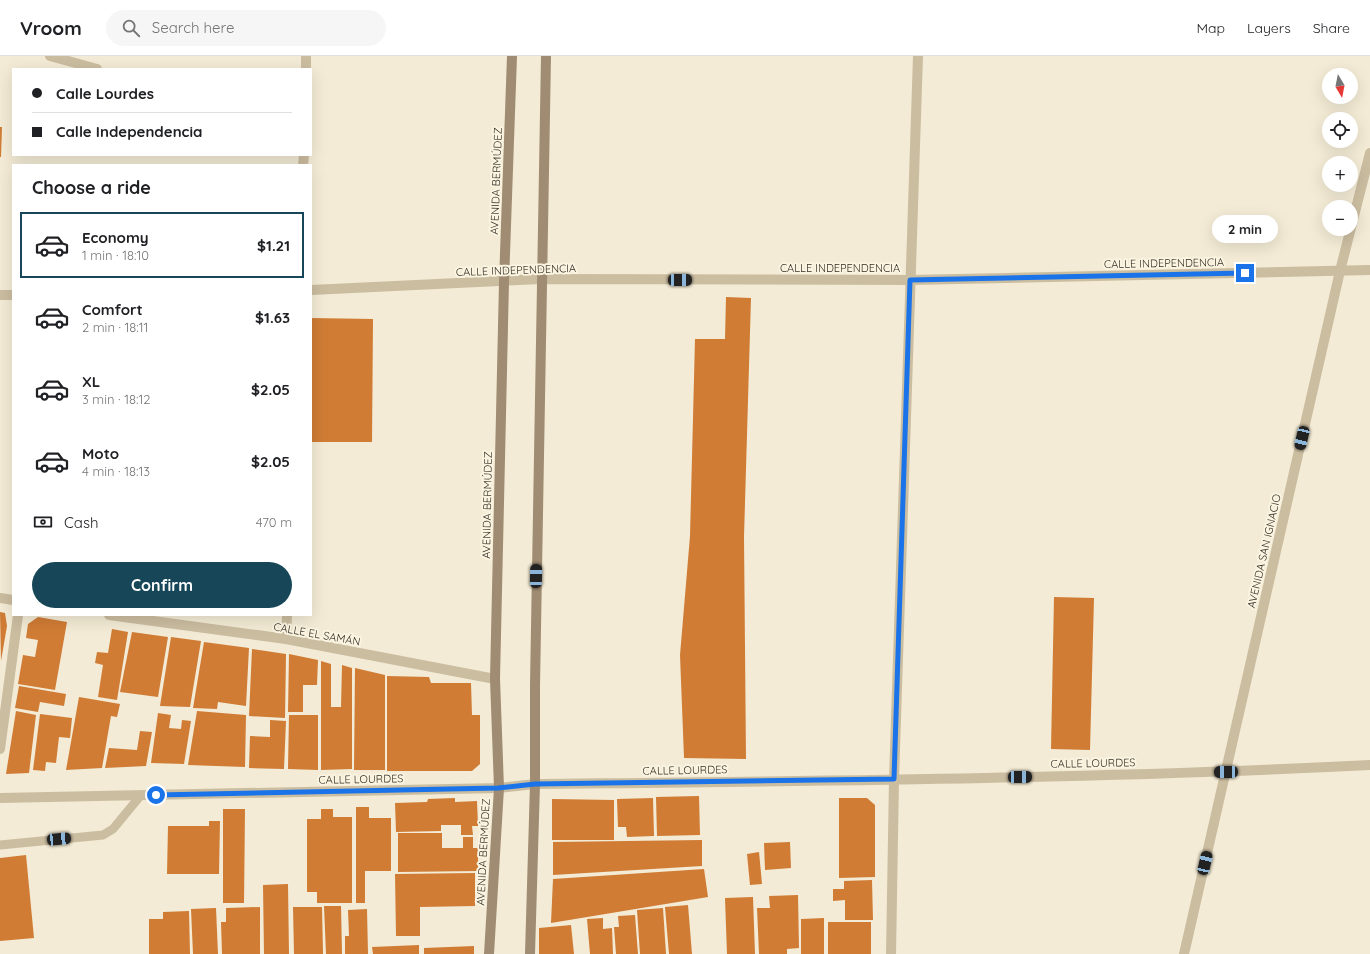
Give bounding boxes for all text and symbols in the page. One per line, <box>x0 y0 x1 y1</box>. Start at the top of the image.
search box <box>106 10 386 46</box>
text: Vroom <box>20 16 82 40</box>
icon: search <box>120 17 142 39</box>
text: Search here <box>152 18 235 37</box>
text: Map <box>1196 19 1225 37</box>
text: Layers <box>1247 19 1291 37</box>
text: Share <box>1313 19 1350 37</box>
north arrow <box>1322 68 1358 104</box>
map controls <box>1322 68 1358 236</box>
text: Calle Lourdes <box>56 84 154 103</box>
button: locate <box>1322 112 1358 148</box>
text: Calle Independencia <box>56 122 202 141</box>
street label: AVENIDA BERMÚDEZ <box>487 127 505 235</box>
button: + <box>1322 156 1358 192</box>
text: Choose a ride <box>32 176 151 199</box>
button: − <box>1322 200 1358 236</box>
callout: 2 min <box>1212 215 1278 243</box>
text: 2 min <box>1228 221 1262 237</box>
icon: car <box>34 227 70 263</box>
text: Economy <box>82 228 149 247</box>
text: $1.21 <box>257 236 290 255</box>
text: 1 min · 18:10 <box>82 247 149 263</box>
street label: CALLE INDEPENDENCIA <box>1104 255 1224 271</box>
street label: CALLE INDEPENDENCIA <box>456 261 576 279</box>
street label: CALLE INDEPENDENCIA <box>780 261 900 275</box>
route end <box>1236 264 1254 282</box>
car <box>668 274 692 286</box>
icon: car <box>34 299 70 335</box>
text: Comfort <box>82 300 143 319</box>
text: $1.63 <box>255 308 290 327</box>
text: 2 min · 18:11 <box>82 319 148 335</box>
icon: car <box>34 371 70 407</box>
text: XL <box>82 372 100 391</box>
text: $2.05 <box>251 380 290 399</box>
text: 3 min · 18:12 <box>82 391 150 407</box>
car <box>1293 425 1311 451</box>
icon: car <box>34 443 70 479</box>
text: Moto <box>82 444 119 463</box>
street label: AVENIDA BERMÚDEZ <box>479 451 495 559</box>
text: $2.05 <box>251 452 290 471</box>
text: 4 min · 18:13 <box>82 463 150 479</box>
street label: AVENIDA SAN IGNACIO <box>1244 493 1284 609</box>
icon: cash <box>32 511 54 533</box>
text: Cash <box>64 513 98 532</box>
text: 470 m <box>256 514 292 530</box>
button: Confirm <box>32 562 292 608</box>
car <box>530 564 542 588</box>
street label: CALLE EL SAMÁN <box>273 619 361 649</box>
street label: CALLE LOURDES <box>1050 755 1136 771</box>
street label: CALLE LOURDES <box>642 762 728 778</box>
car <box>1214 766 1238 778</box>
street label: CALLE LOURDES <box>318 771 404 787</box>
car <box>1008 771 1032 783</box>
route start <box>147 786 165 804</box>
street label: AVENIDA BERMÚDEZ <box>473 798 493 906</box>
car <box>47 832 71 846</box>
car <box>1196 850 1214 876</box>

